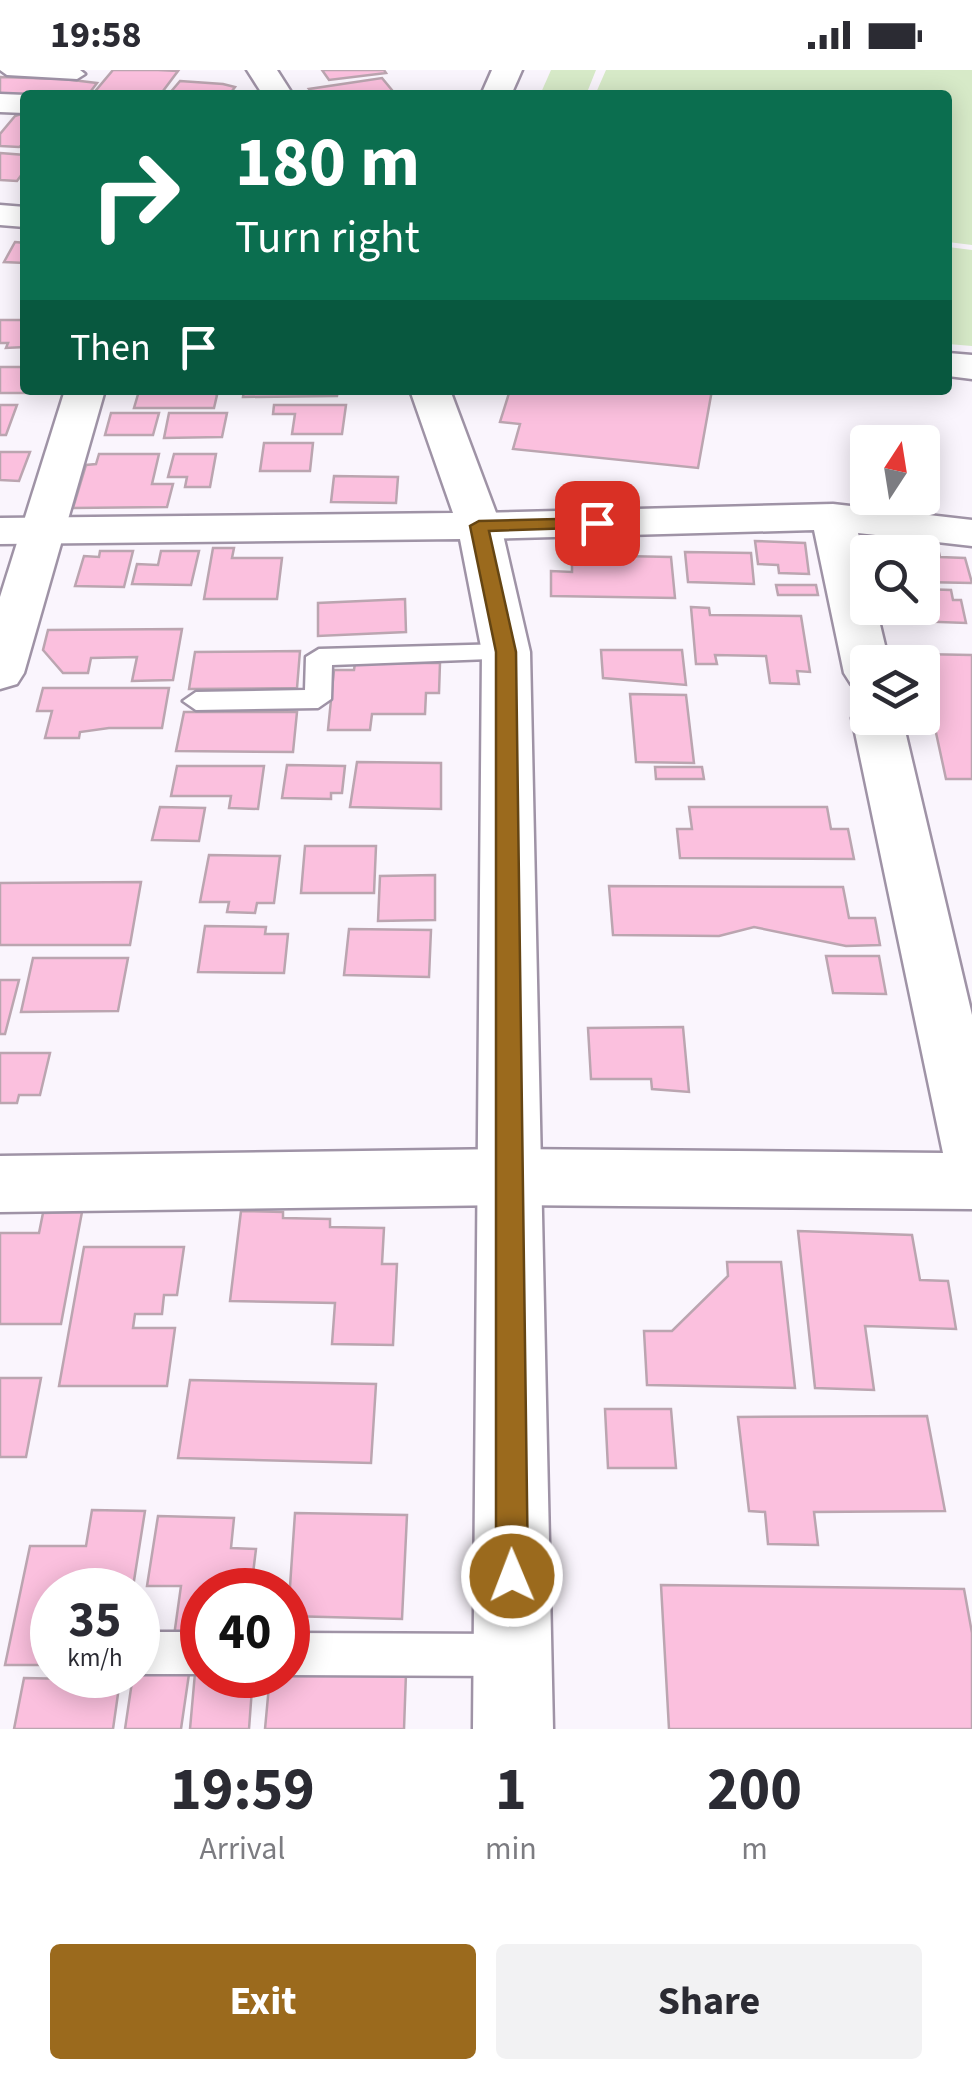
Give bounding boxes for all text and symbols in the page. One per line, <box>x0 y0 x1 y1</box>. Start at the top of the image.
text: 19:58 <box>50 8 142 62</box>
text: 180 m <box>235 113 420 213</box>
icon: right <box>70 130 200 260</box>
text: Turn right <box>235 206 420 270</box>
icon: arrive <box>171 320 226 375</box>
text: Then <box>70 321 151 375</box>
north arrow <box>850 425 940 515</box>
map controls <box>850 425 940 735</box>
pin <box>555 481 640 566</box>
icon: arrive <box>570 496 625 551</box>
button: search <box>850 535 940 625</box>
button: layers <box>850 645 940 735</box>
position arrow <box>460 1524 564 1628</box>
speed limit sign: 40 <box>180 1568 310 1698</box>
text: 35 <box>69 1585 121 1656</box>
text: km/h <box>67 1640 123 1676</box>
text: 19:59 <box>170 1748 315 1833</box>
text: 1 <box>495 1748 527 1833</box>
text: 200 <box>707 1748 802 1833</box>
text: Arrival <box>199 1826 285 1872</box>
text: min <box>485 1826 537 1872</box>
text: m <box>741 1826 768 1872</box>
button: Exit <box>50 1944 476 2059</box>
button: Share <box>496 1944 922 2059</box>

